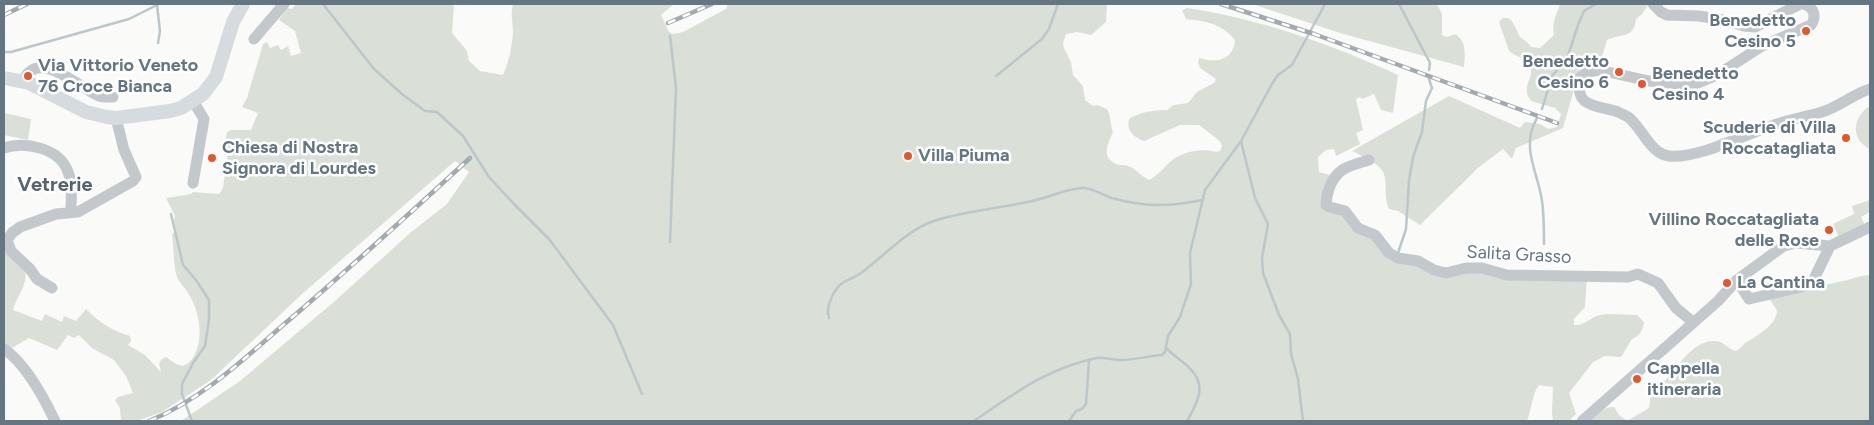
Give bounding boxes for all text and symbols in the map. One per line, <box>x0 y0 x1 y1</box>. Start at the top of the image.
place label: Benedetto Cesino 5 <box>1709 10 1796 52</box>
marker: Benedetto Cesino 5 <box>1800 25 1812 37</box>
place label: Benedetto Cesino 6 <box>1522 51 1609 94</box>
place label: Via Vittorio Veneto 76 Croce Bianca <box>38 55 198 98</box>
place label: Benedetto Cesino 4 <box>1652 63 1739 106</box>
marker: Benedetto Cesino 6 <box>1613 66 1625 78</box>
marker: Via Vittorio Veneto 76 Croce Bianca <box>22 70 34 82</box>
marker: Benedetto Cesino 4 <box>1636 78 1648 90</box>
place label: Scuderie di Villa Roccatagliata <box>1703 117 1836 160</box>
marker: Scuderie di Villa Roccatagliata <box>1840 132 1852 144</box>
place label: Chiesa di Nostra Signora di Lourdes <box>222 137 376 180</box>
place label: Villa Piuma <box>918 145 1010 167</box>
marker: Villa Piuma <box>902 150 914 162</box>
marker: Chiesa di Nostra Signora di Lourdes <box>206 152 218 164</box>
district label: Vetrerie <box>17 173 93 197</box>
place label: Villino Roccatagliata delle Rose <box>1649 209 1819 252</box>
marker: Villino Roccatagliata delle Rose <box>1823 224 1835 236</box>
street label: Salita Grasso <box>1466 241 1572 269</box>
place label: La Cantina <box>1737 272 1825 294</box>
marker: La Cantina <box>1721 277 1733 289</box>
place label: Cappella itineraria <box>1647 358 1721 400</box>
marker: Cappella itineraria <box>1631 373 1643 385</box>

